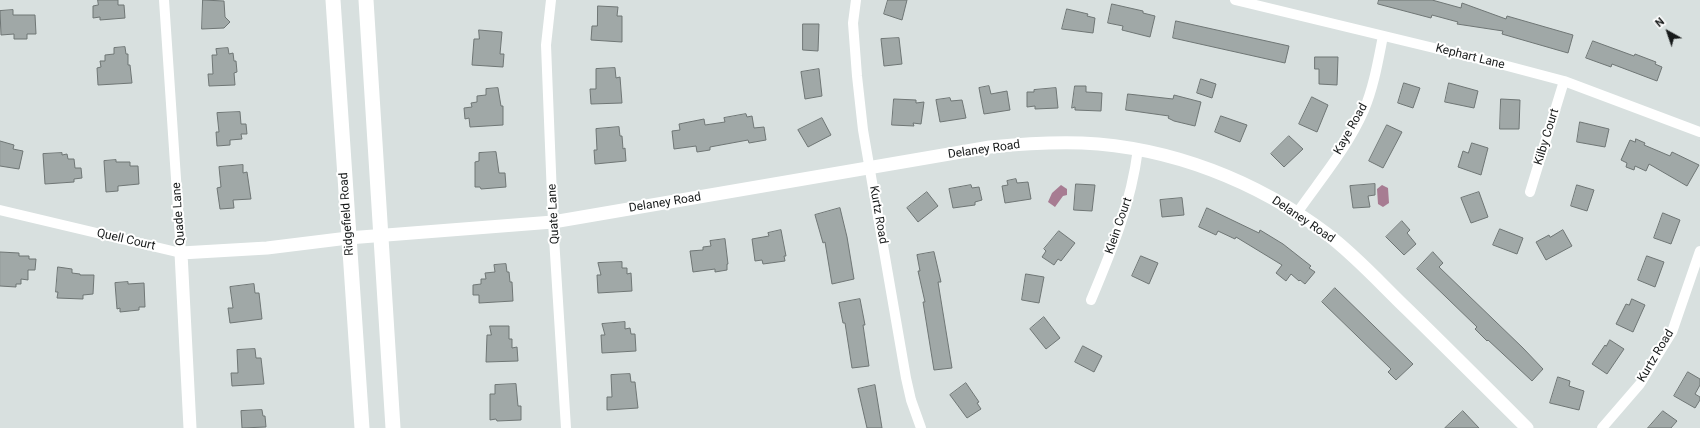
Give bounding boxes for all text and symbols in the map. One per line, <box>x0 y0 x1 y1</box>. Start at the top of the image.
north arrow <box>1648 12 1688 52</box>
text: N <box>1653 15 1667 30</box>
street label: Kephart Lane <box>1434 41 1506 73</box>
street label: Kaye Road <box>1331 101 1371 157</box>
street label: Kilby Court <box>1532 107 1562 167</box>
street label: Delaney Road <box>947 138 1021 162</box>
street label: Ridgefield Road <box>337 172 357 256</box>
street label: Quade Lane <box>170 182 188 246</box>
street label: Quate Lane <box>545 183 563 245</box>
street label: Kurtz Road <box>866 185 890 245</box>
street label: Delaney Road <box>628 190 702 216</box>
street label: Delaney Road <box>1269 194 1337 246</box>
street label: Klein Court <box>1103 196 1135 256</box>
street label: Quell Court <box>95 226 157 254</box>
street label: Kurtz Road <box>1635 327 1677 385</box>

